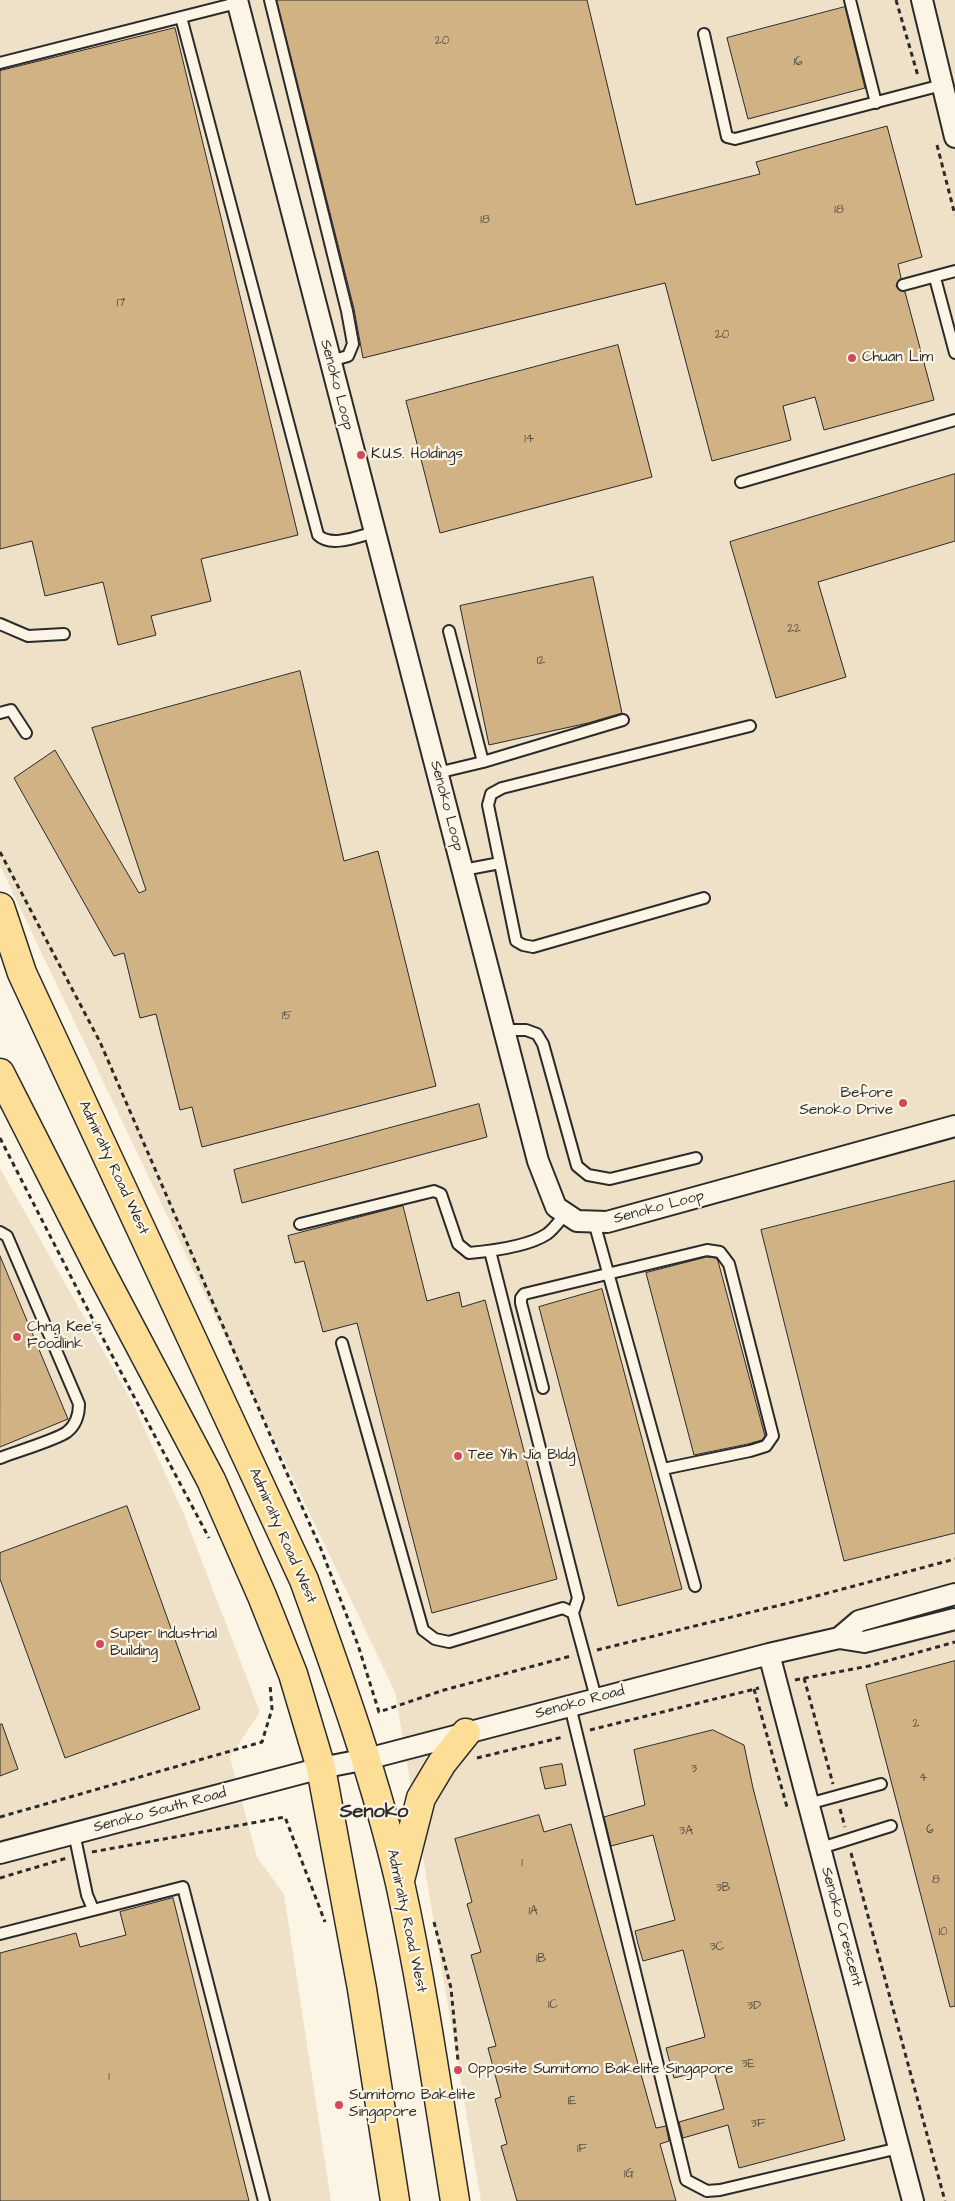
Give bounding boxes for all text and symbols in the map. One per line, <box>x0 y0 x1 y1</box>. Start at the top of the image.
house number: 20 <box>435 34 449 48</box>
house number: 16 <box>793 55 803 69</box>
house number: 18 <box>834 203 844 217</box>
house number: 18 <box>480 213 490 227</box>
house number: 17 <box>117 296 125 310</box>
house number: 20 <box>715 328 729 342</box>
street label: Senoko Loop <box>315 338 357 432</box>
place label: Chuan Lim <box>862 349 933 367</box>
marker: Chuan Lim <box>846 352 858 364</box>
house number: 14 <box>524 432 534 446</box>
place label: K.U.S. Holdings <box>371 446 463 464</box>
marker: K.U.S. Holdings <box>355 449 367 461</box>
house number: 22 <box>787 622 801 636</box>
house number: 12 <box>537 654 545 668</box>
street label: Senoko Loop <box>425 759 467 853</box>
house number: 15 <box>282 1009 292 1023</box>
place label: Before Senoko Drive <box>799 1085 893 1120</box>
marker: Before Senoko Drive <box>897 1097 909 1109</box>
street label: Admiralty Road West <box>74 1098 152 1238</box>
street label: Senoko Loop <box>612 1187 706 1229</box>
place label: Chng Kee's Foodlink <box>27 1319 102 1354</box>
marker: Chng Kee's Foodlink <box>11 1331 23 1343</box>
place label: Tee Yih Jia Bldg <box>468 1447 576 1465</box>
marker: Tee Yih Jia Bldg <box>452 1450 464 1462</box>
street label: Admiralty Road West <box>244 1466 320 1606</box>
place label: Super Industrial Building <box>110 1626 217 1661</box>
marker: Super Industrial Building <box>94 1638 106 1650</box>
street label: Senoko Road <box>533 1682 627 1724</box>
house number: 2 <box>913 1717 919 1731</box>
house number: 3 <box>691 1762 697 1776</box>
house number: 4 <box>919 1771 927 1785</box>
street label: Senoko South Road <box>92 1785 228 1837</box>
district label: Senoko <box>340 1801 408 1825</box>
house number: 6 <box>926 1823 934 1837</box>
house number: 3A <box>679 1824 693 1838</box>
street label: Admiralty Road West <box>382 1848 430 1994</box>
house number: 1 <box>521 1856 523 1870</box>
street label: Senoko Crescent <box>816 1865 866 1989</box>
house number: 8 <box>932 1873 940 1887</box>
house number: 3B <box>716 1881 730 1895</box>
house number: 1A <box>528 1904 538 1918</box>
house number: 10 <box>938 1925 948 1939</box>
house number: 3C <box>710 1940 724 1954</box>
house number: 1B <box>536 1952 546 1966</box>
house number: 1C <box>548 1998 558 2012</box>
house number: 3D <box>747 1999 761 2013</box>
house number: 3E <box>741 2057 755 2071</box>
place label: Opposite Sumitomo Bakelite Singapore <box>468 2061 733 2079</box>
marker: Opposite Sumitomo Bakelite Singapore <box>452 2064 464 2076</box>
house number: 1 <box>108 2070 110 2084</box>
place label: Sumitomo Bakelite Singapore <box>349 2087 475 2122</box>
house number: 1E <box>568 2094 576 2108</box>
marker: Sumitomo Bakelite Singapore <box>333 2099 345 2111</box>
house number: 3F <box>751 2117 765 2131</box>
house number: 1F <box>577 2142 587 2156</box>
house number: 1G <box>624 2167 634 2181</box>

